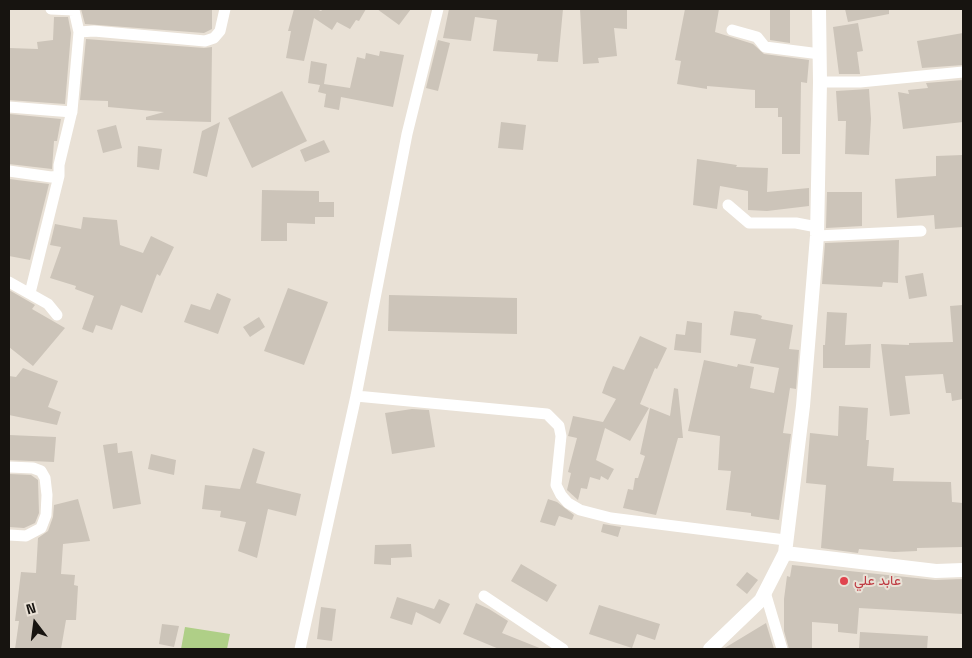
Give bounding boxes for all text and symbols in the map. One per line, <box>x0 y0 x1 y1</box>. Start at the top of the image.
place label: عابد علي <box>854 573 901 589</box>
marker: عابد علي <box>838 575 850 587</box>
north arrow <box>10 598 60 648</box>
text: N <box>24 599 38 618</box>

